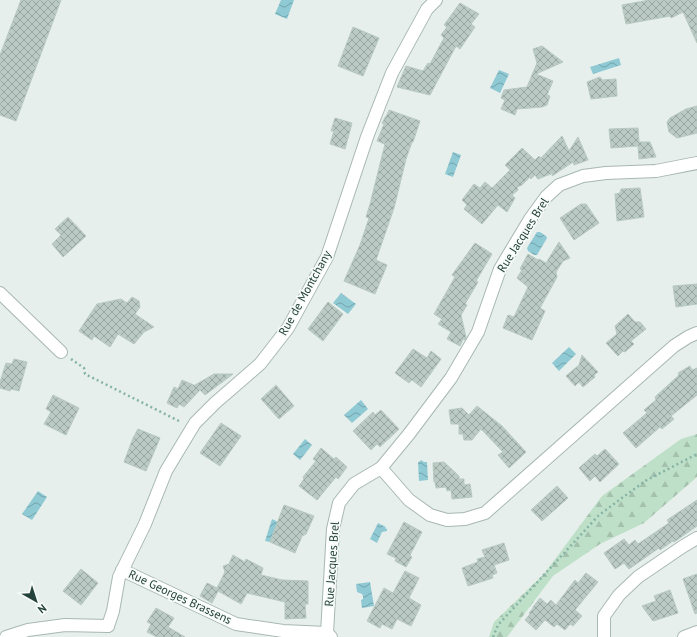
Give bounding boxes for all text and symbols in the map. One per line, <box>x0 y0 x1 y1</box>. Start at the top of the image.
street label: Rue Jacques Brel <box>494 194 552 275</box>
street label: Rue de Montchany <box>275 247 334 338</box>
street label: Rue Jacques Brel <box>321 520 342 607</box>
street label: Rue Georges Brassens <box>126 566 234 627</box>
north arrow <box>16 581 56 621</box>
text: N <box>35 601 50 616</box>

